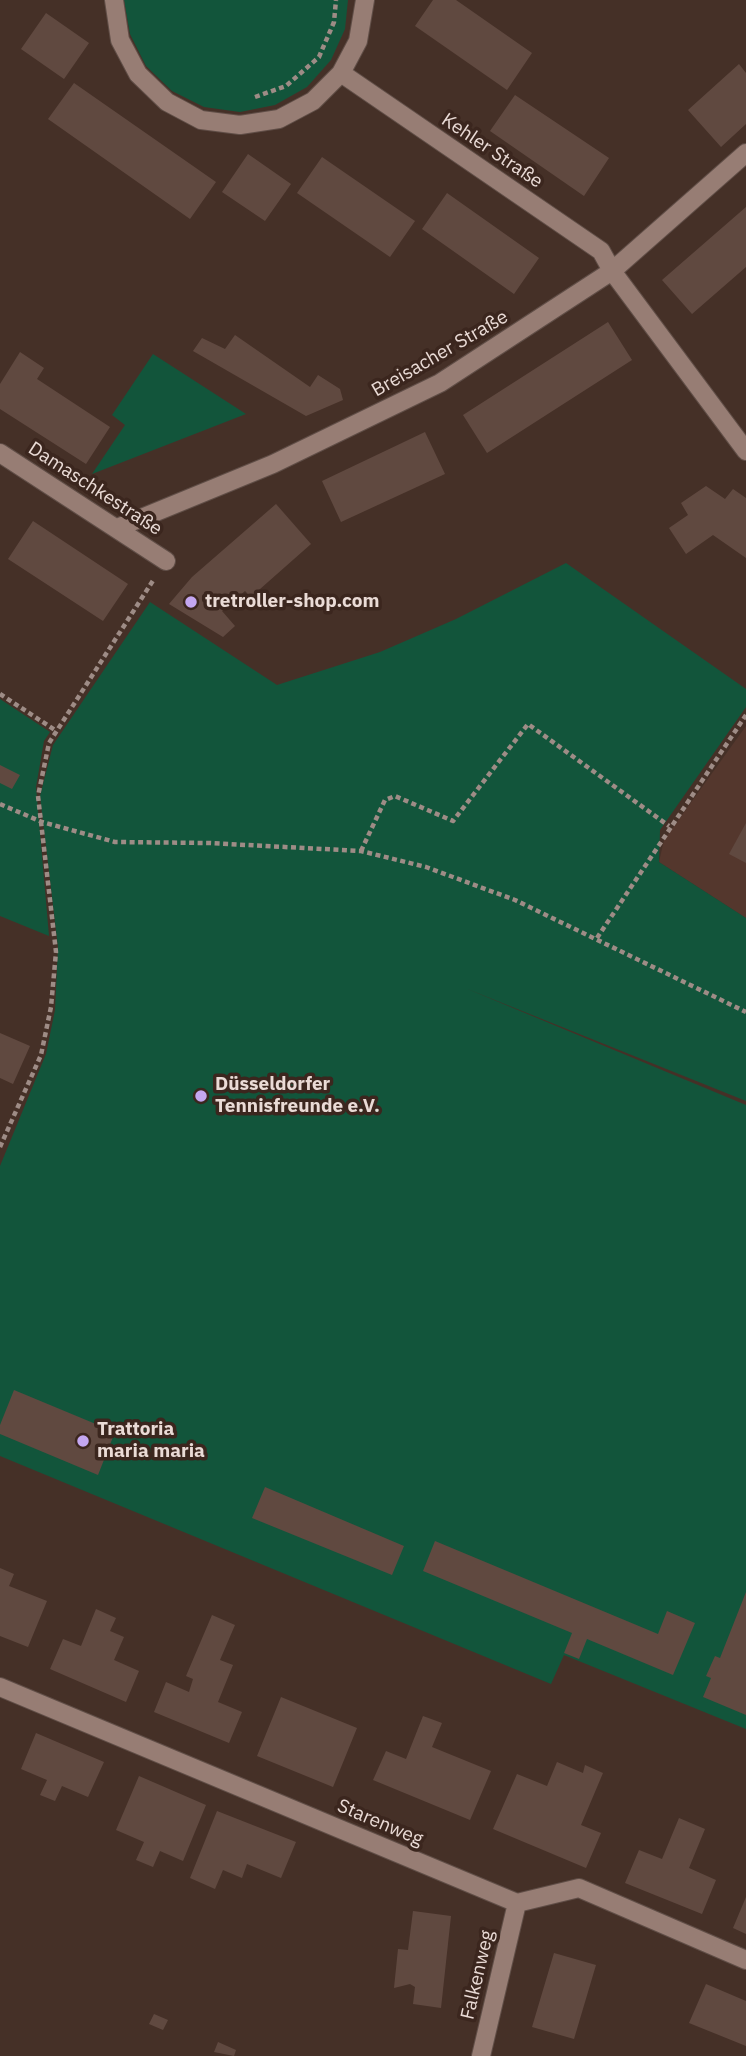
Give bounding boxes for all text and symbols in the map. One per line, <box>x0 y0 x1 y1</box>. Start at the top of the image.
street label: Kehler Straße <box>437 109 547 193</box>
street label: Breisacher Straße <box>368 306 512 402</box>
street label: Damaschkestraße <box>24 437 166 541</box>
place label: tretroller-shop.com <box>205 591 379 613</box>
marker: tretroller-shop.com <box>183 594 199 610</box>
place label: Düsseldorfer Tennisfreunde e.V. <box>215 1074 380 1118</box>
marker: Düsseldorfer Tennisfreunde e.V. <box>193 1088 209 1104</box>
place label: Trattoria maria maria <box>97 1419 205 1463</box>
marker: Trattoria maria maria <box>75 1433 91 1449</box>
street label: Starenweg <box>334 1795 426 1851</box>
street label: Falkenweg <box>457 1928 499 2022</box>

